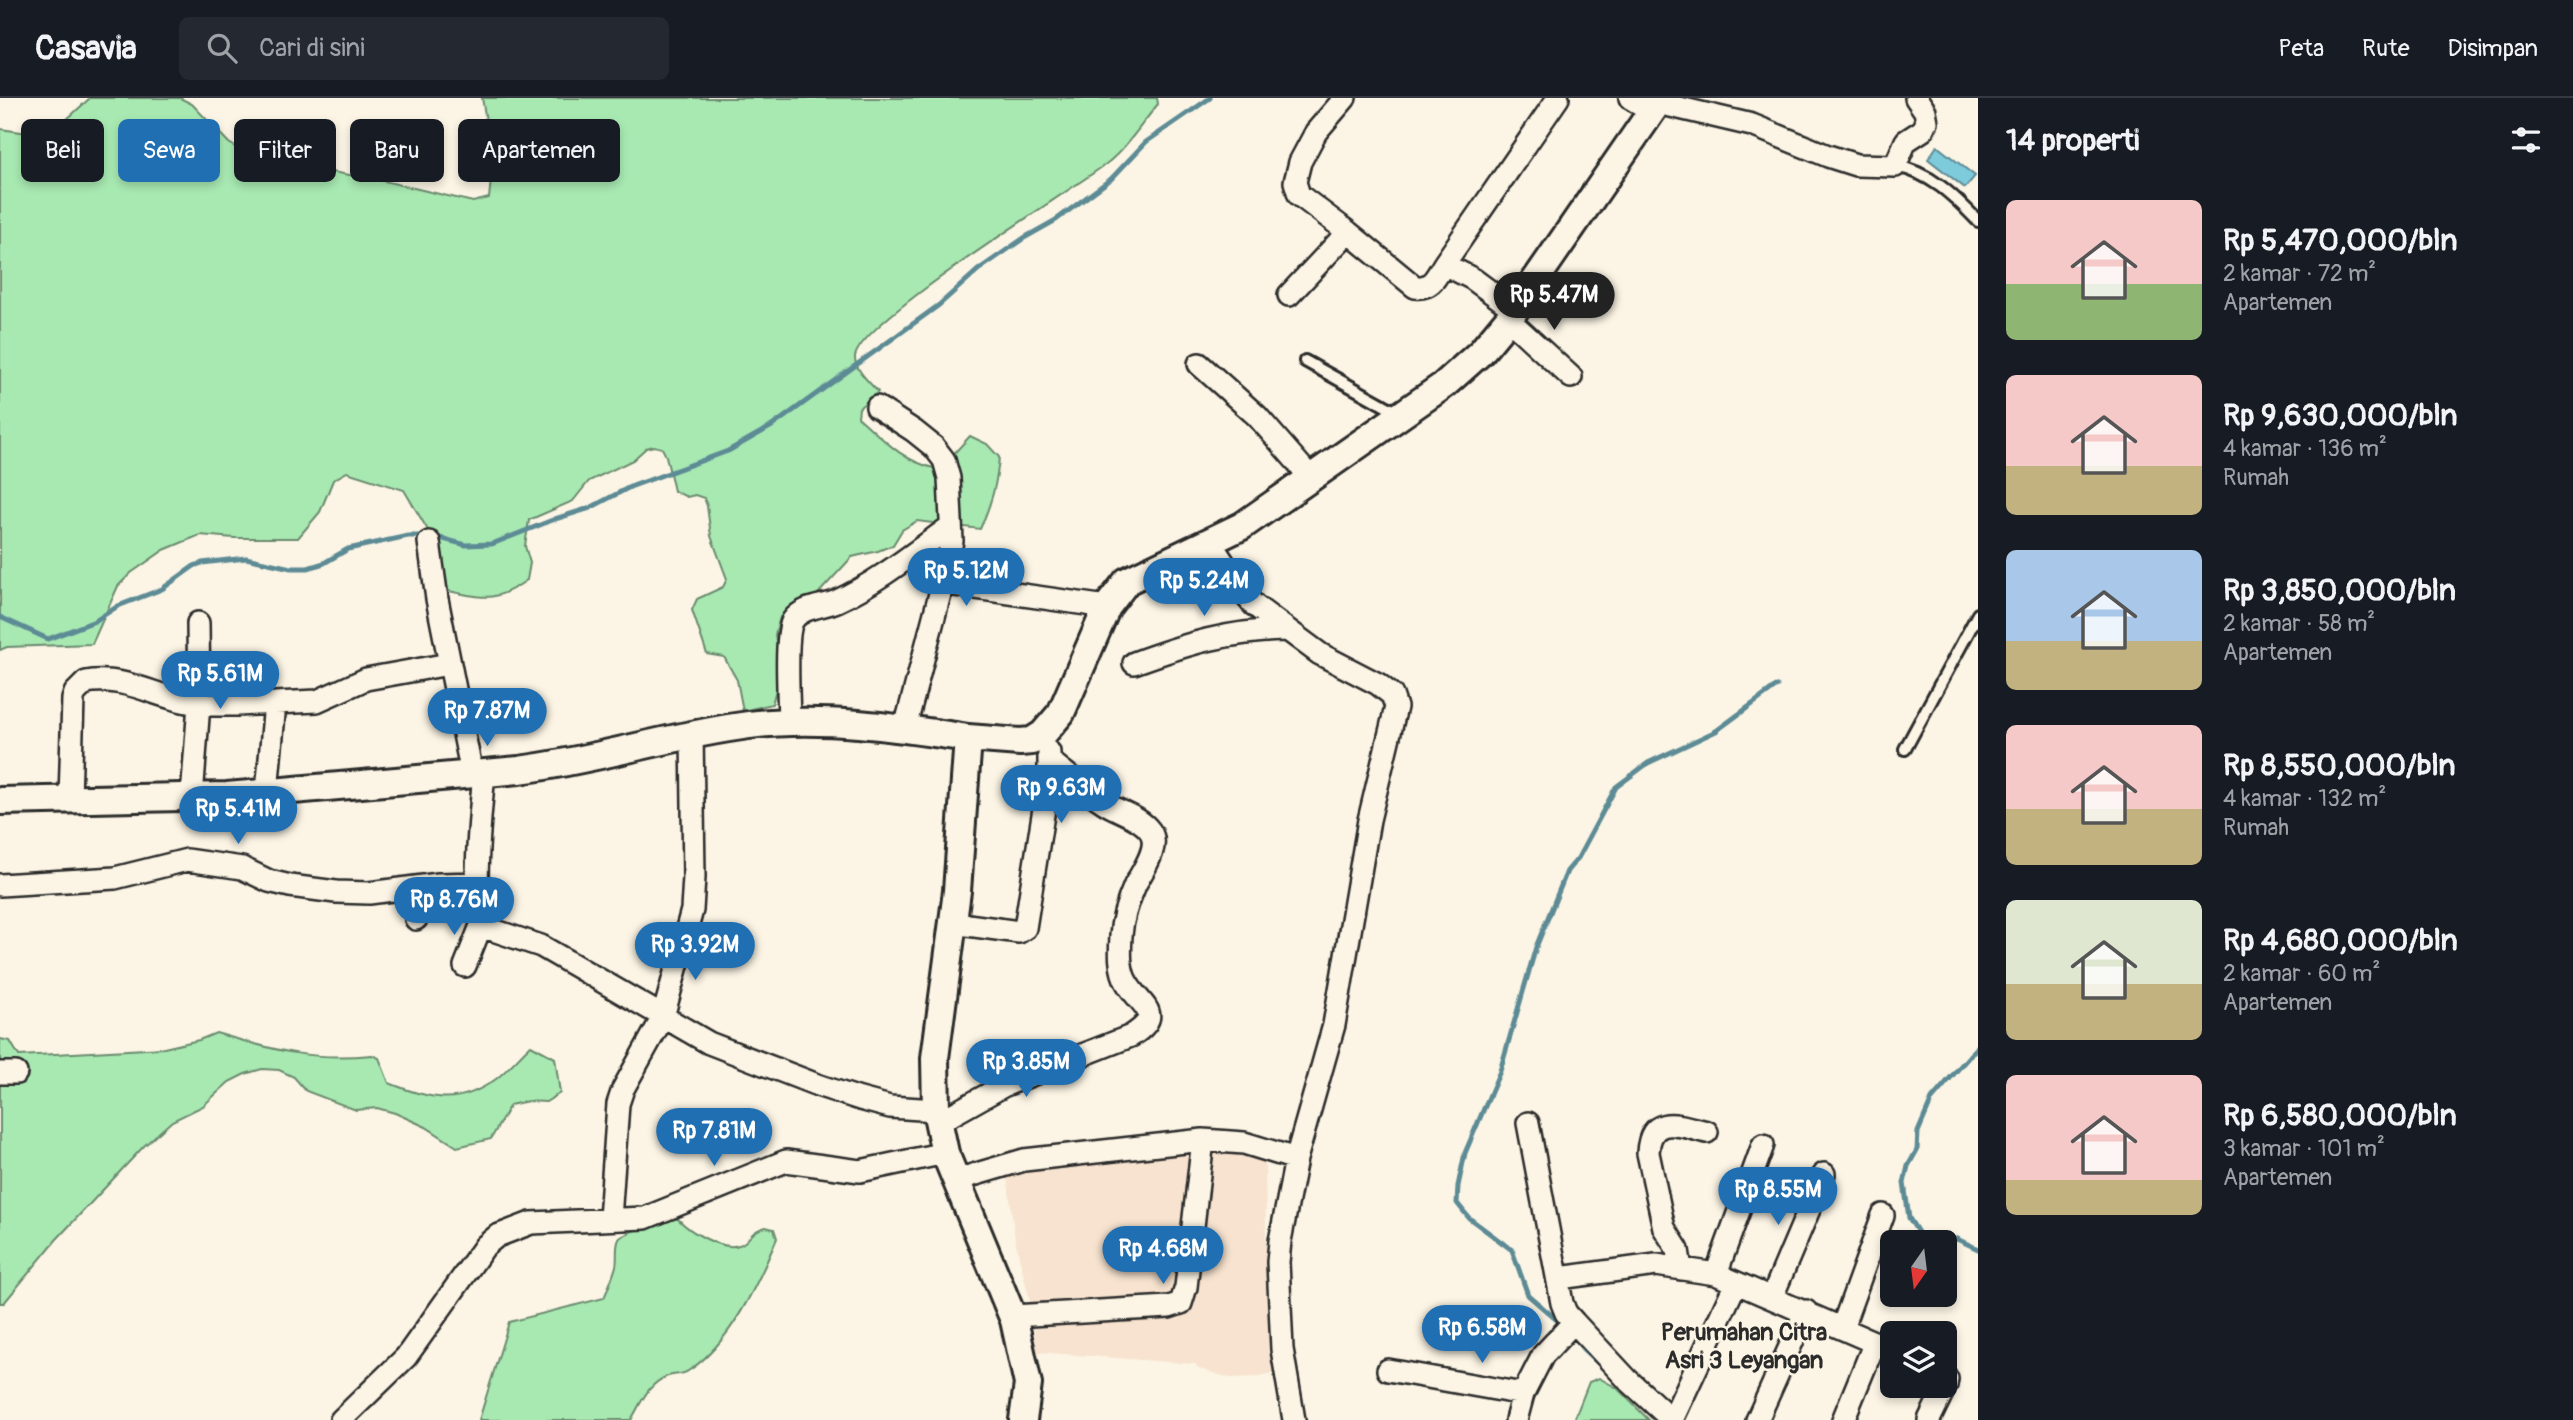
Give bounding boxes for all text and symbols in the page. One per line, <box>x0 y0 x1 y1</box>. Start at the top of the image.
search box <box>179 17 669 80</box>
text: Casavia <box>35 28 137 69</box>
icon: search <box>203 29 241 67</box>
text: Cari di sini <box>259 32 365 64</box>
text: Peta <box>2278 34 2324 63</box>
text: Rute <box>2362 34 2410 63</box>
text: Disimpan <box>2448 34 2538 63</box>
chip: Beli <box>21 119 104 182</box>
chip: Sewa <box>118 119 220 182</box>
chip: Filter <box>234 119 336 182</box>
chip: Baru <box>350 119 444 182</box>
chip: Apartemen <box>458 119 620 182</box>
icon: filters <box>2507 121 2545 159</box>
text: 14 properti <box>2006 122 2139 159</box>
text: Rp 5,470,000/bln <box>2223 222 2457 259</box>
icon: home <box>2062 228 2146 312</box>
text: 2 kamar · 72 m² <box>2223 259 2376 288</box>
pin: Rp 5.47M <box>1482 272 1626 332</box>
text: Rp 5.47M <box>1510 280 1598 309</box>
text: Apartemen <box>2223 288 2332 317</box>
text: Rp 9,630,000/bln <box>2223 397 2458 434</box>
icon: home <box>2062 403 2146 487</box>
text: 4 kamar · 136 m² <box>2223 434 2387 463</box>
text: Rumah <box>2223 463 2289 492</box>
pin: Rp 5.12M <box>894 548 1038 608</box>
text: Rp 5.12M <box>923 556 1009 585</box>
pin: Rp 5.24M <box>1132 559 1276 618</box>
text: Rp 5.24M <box>1159 566 1249 595</box>
text: Rp 3,850,000/bln <box>2223 572 2456 609</box>
icon: home <box>2062 578 2146 662</box>
text: 2 kamar · 58 m² <box>2223 609 2375 638</box>
text: Apartemen <box>2223 638 2332 667</box>
pin: Rp 5.61M <box>148 652 292 711</box>
text: Rp 5.61M <box>177 659 263 688</box>
pin: Rp 7.87M <box>415 688 559 748</box>
text: Rp 7.87M <box>444 696 530 725</box>
text: Rp 8,550,000/bln <box>2223 747 2456 784</box>
icon: home <box>2062 753 2146 837</box>
pin: Rp 9.63M <box>989 766 1133 825</box>
text: Rp 9.63M <box>1017 773 1105 802</box>
text: 4 kamar · 132 m² <box>2223 784 2386 813</box>
pin: Rp 5.41M <box>166 786 310 846</box>
text: Rp 5.41M <box>195 794 281 823</box>
text: Rumah <box>2223 813 2289 842</box>
pin: Rp 8.76M <box>382 878 526 937</box>
text: Rp 8.76M <box>410 885 498 914</box>
pin: Rp 3.92M <box>623 922 767 982</box>
text: Rp 4,680,000/bln <box>2223 922 2458 959</box>
icon: home <box>2062 928 2146 1012</box>
text: Rp 3.92M <box>651 930 739 959</box>
text: 2 kamar · 60 m² <box>2223 959 2380 988</box>
text: Apartemen <box>2223 988 2332 1017</box>
pin: Rp 3.85M <box>954 1040 1098 1099</box>
text: Rp 3.85M <box>982 1047 1070 1076</box>
text: Rp 6,580,000/bln <box>2223 1097 2457 1134</box>
icon: home <box>2062 1103 2146 1187</box>
pin: Rp 7.81M <box>642 1108 786 1168</box>
text: Rp 7.81M <box>672 1116 756 1145</box>
text: 3 kamar · 101 m² <box>2223 1134 2385 1163</box>
text: Apartemen <box>2223 1163 2332 1192</box>
pin: Rp 8.55M <box>1706 1168 1850 1227</box>
text: Rp 8.55M <box>1734 1175 1822 1204</box>
pin: Rp 4.68M <box>1091 1226 1235 1286</box>
north arrow <box>1880 1230 1956 1307</box>
map controls <box>1880 1230 1957 1398</box>
text: Rp 4.68M <box>1118 1234 1208 1263</box>
pin: Rp 6.58M <box>1410 1306 1554 1365</box>
text: Rp 6.58M <box>1438 1313 1526 1342</box>
district label: Perumahan Citra Asri 3 Leyangan <box>1661 1318 1827 1375</box>
button: layers <box>1880 1321 1957 1398</box>

